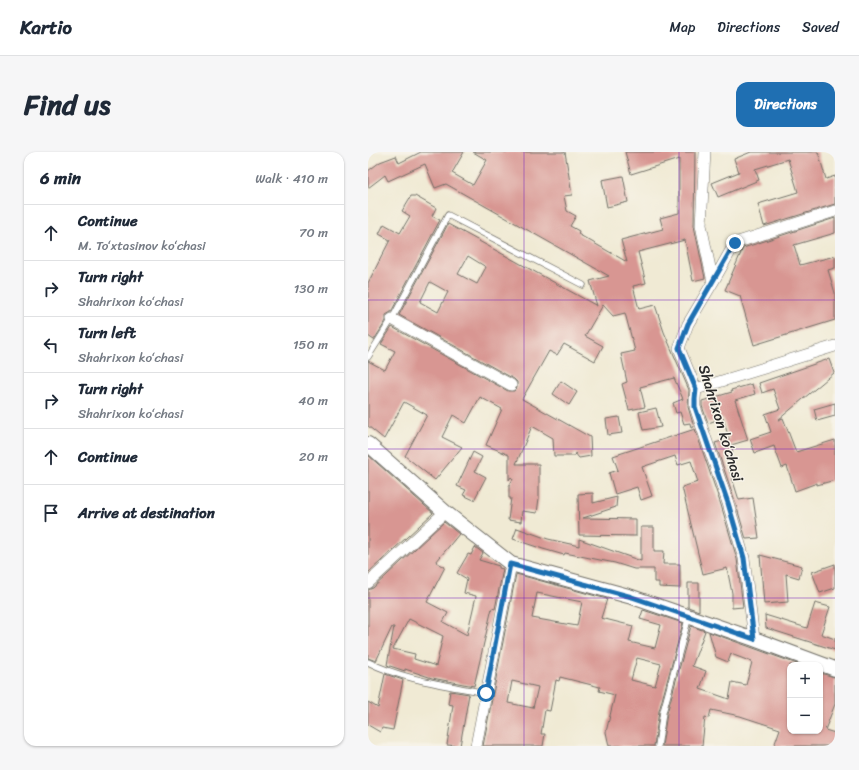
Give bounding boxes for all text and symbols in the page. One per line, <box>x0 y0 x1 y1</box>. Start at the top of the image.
text: Kartio <box>20 11 72 44</box>
text: Map <box>669 15 695 40</box>
text: Directions <box>717 15 780 40</box>
text: Saved <box>802 15 839 40</box>
text: Find us <box>24 80 111 129</box>
button: Directions <box>736 82 835 127</box>
text: 6 min <box>40 163 81 193</box>
text: Walk · 410 m <box>255 167 328 190</box>
text: Continue <box>78 208 138 234</box>
text: 70 m <box>299 221 328 244</box>
icon: ahead <box>40 222 62 244</box>
text: M. Toʻxtasinov koʻchasi <box>78 234 206 257</box>
route end <box>726 234 744 252</box>
text: Turn right <box>78 264 143 290</box>
text: 130 m <box>294 277 328 300</box>
icon: right <box>40 278 62 300</box>
text: Shahrixon koʻchasi <box>78 290 183 313</box>
text: Turn left <box>78 320 136 346</box>
text: 150 m <box>293 333 328 356</box>
icon: left <box>40 334 62 356</box>
text: Shahrixon koʻchasi <box>78 346 183 369</box>
street label: Shahrixon koʻchasi <box>691 361 751 486</box>
text: Turn right <box>78 376 143 402</box>
text: 40 m <box>298 389 328 412</box>
icon: right <box>40 390 62 412</box>
text: Shahrixon koʻchasi <box>78 402 183 425</box>
text: Continue <box>78 444 138 470</box>
text: 20 m <box>299 445 328 468</box>
icon: ahead <box>40 446 62 468</box>
text: Arrive at destination <box>78 500 215 526</box>
icon: arrive <box>40 502 62 524</box>
map controls <box>787 662 823 734</box>
button: + <box>787 662 823 698</box>
route start <box>477 684 495 702</box>
button: − <box>787 698 823 734</box>

